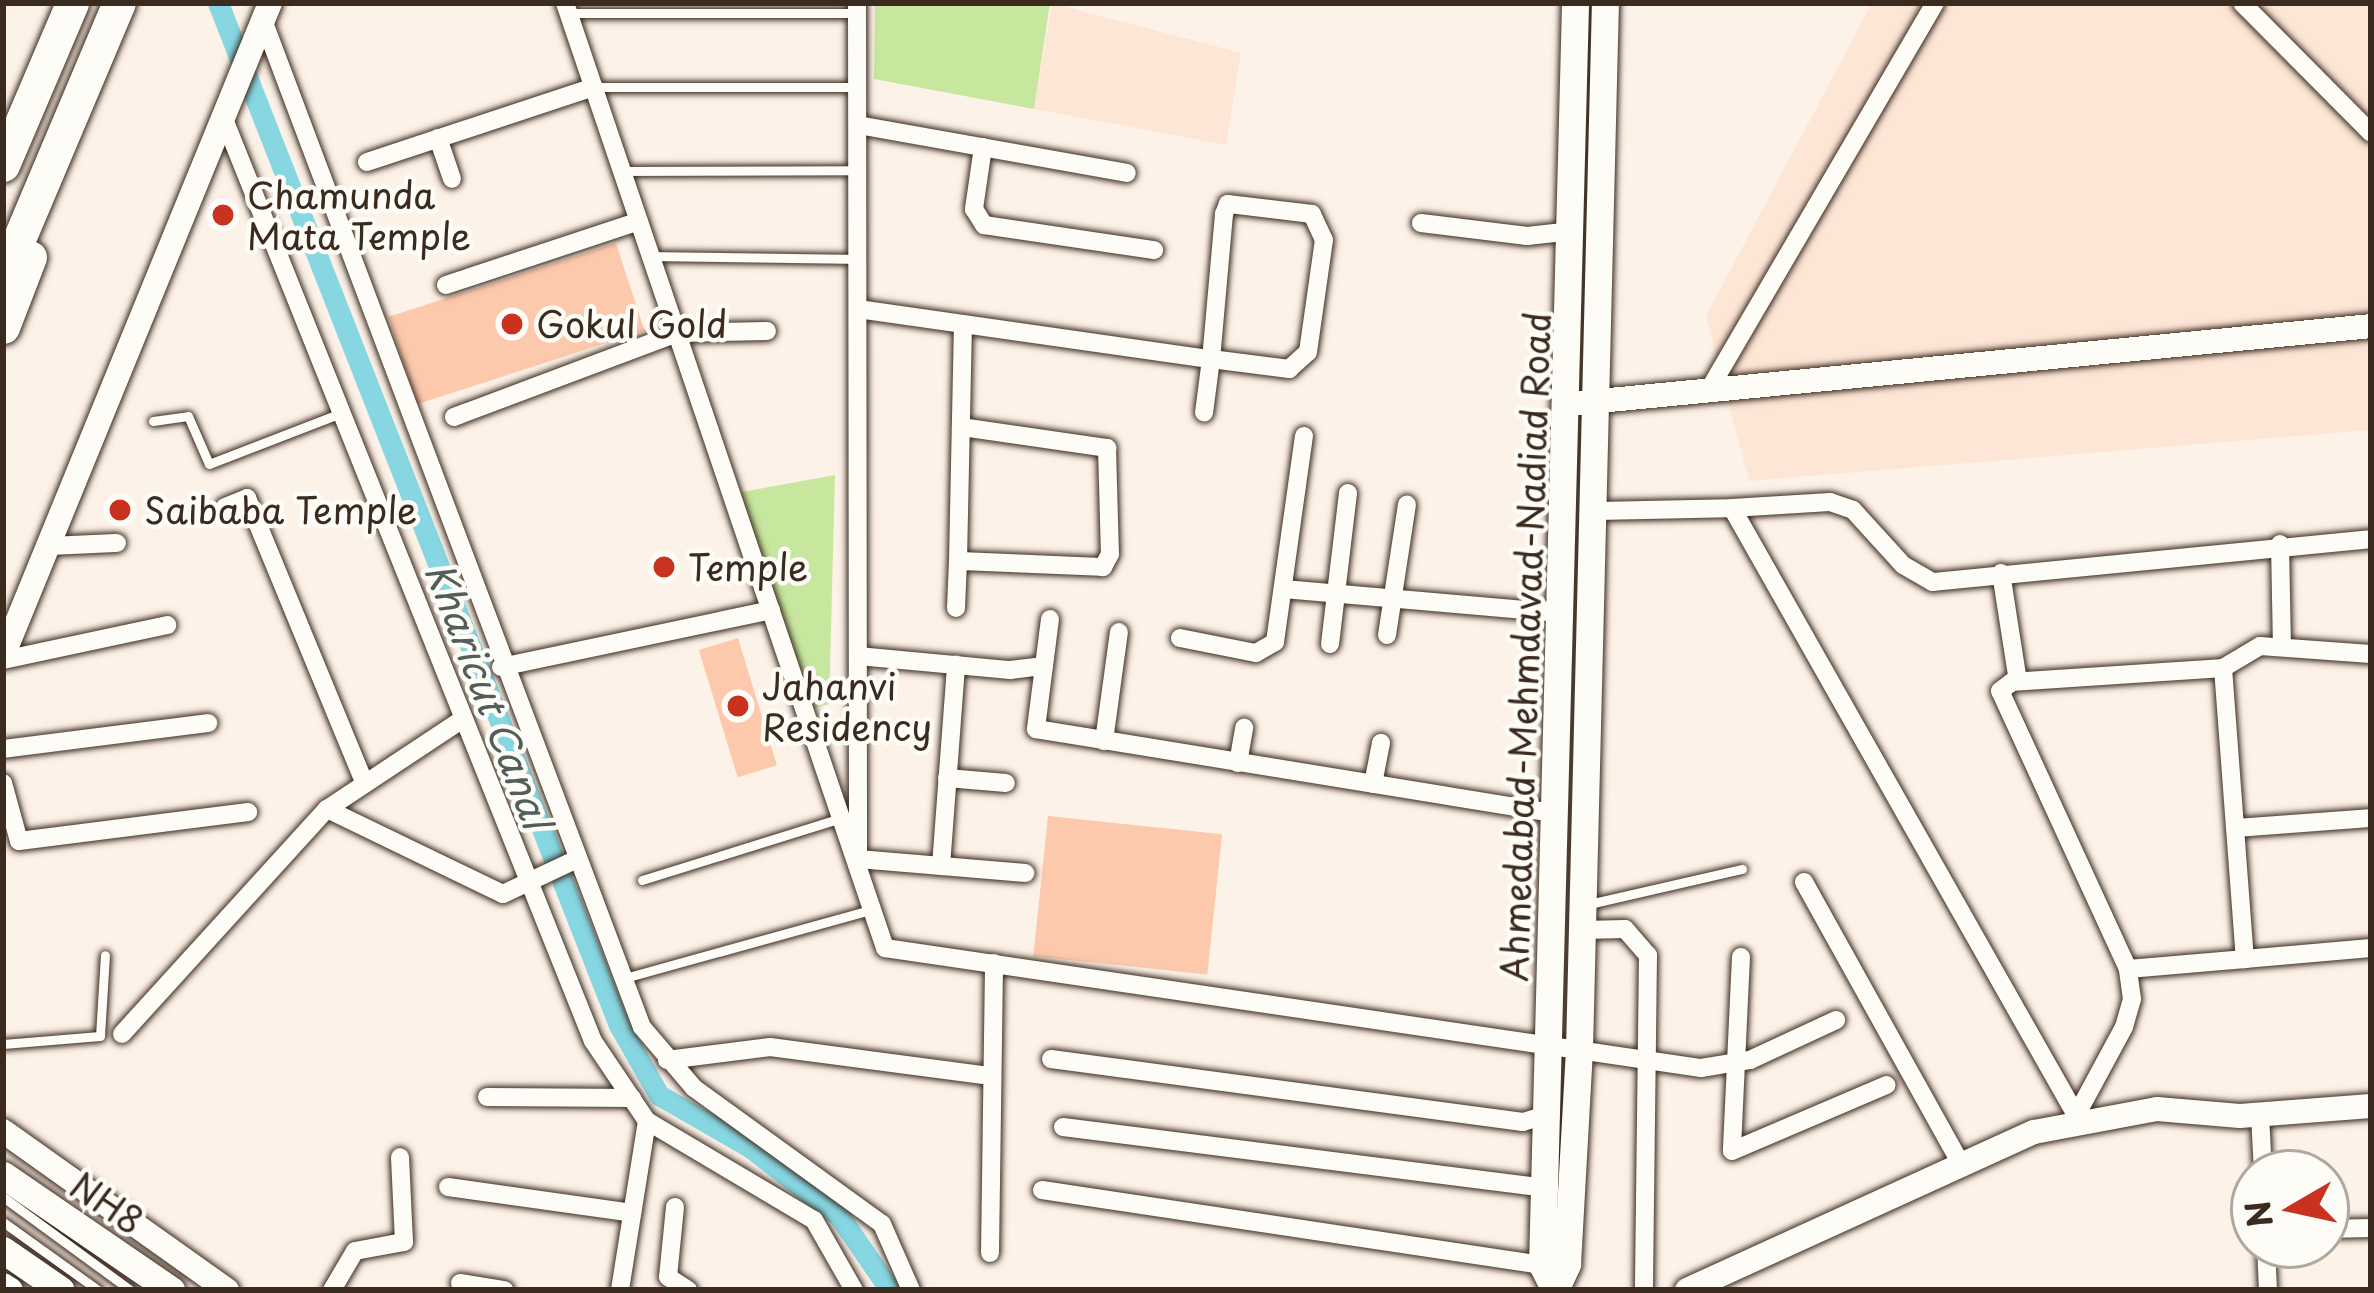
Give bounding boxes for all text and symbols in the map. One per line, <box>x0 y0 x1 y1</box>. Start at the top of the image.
place label: Chamunda Mata Temple <box>247 172 472 257</box>
marker: Chamunda Mata Temple <box>210 202 236 228</box>
place label: Gokul Gold <box>536 302 728 346</box>
street label: Ahmedabad-Mehmdavad-Nadiad Road <box>1492 310 1558 984</box>
marker: Gokul Gold <box>499 311 525 337</box>
place label: Saibaba Temple <box>144 488 416 532</box>
marker: Saibaba Temple <box>107 497 133 523</box>
place label: Temple <box>688 545 808 589</box>
water label: Kharicut Canal <box>416 554 562 836</box>
marker: Temple <box>651 554 677 580</box>
place label: Jahanvi Residency <box>762 663 932 748</box>
marker: Jahanvi Residency <box>725 693 751 719</box>
north arrow <box>2230 1149 2350 1269</box>
street label: NH8 <box>62 1163 152 1243</box>
text: N <box>2231 1197 2284 1231</box>

